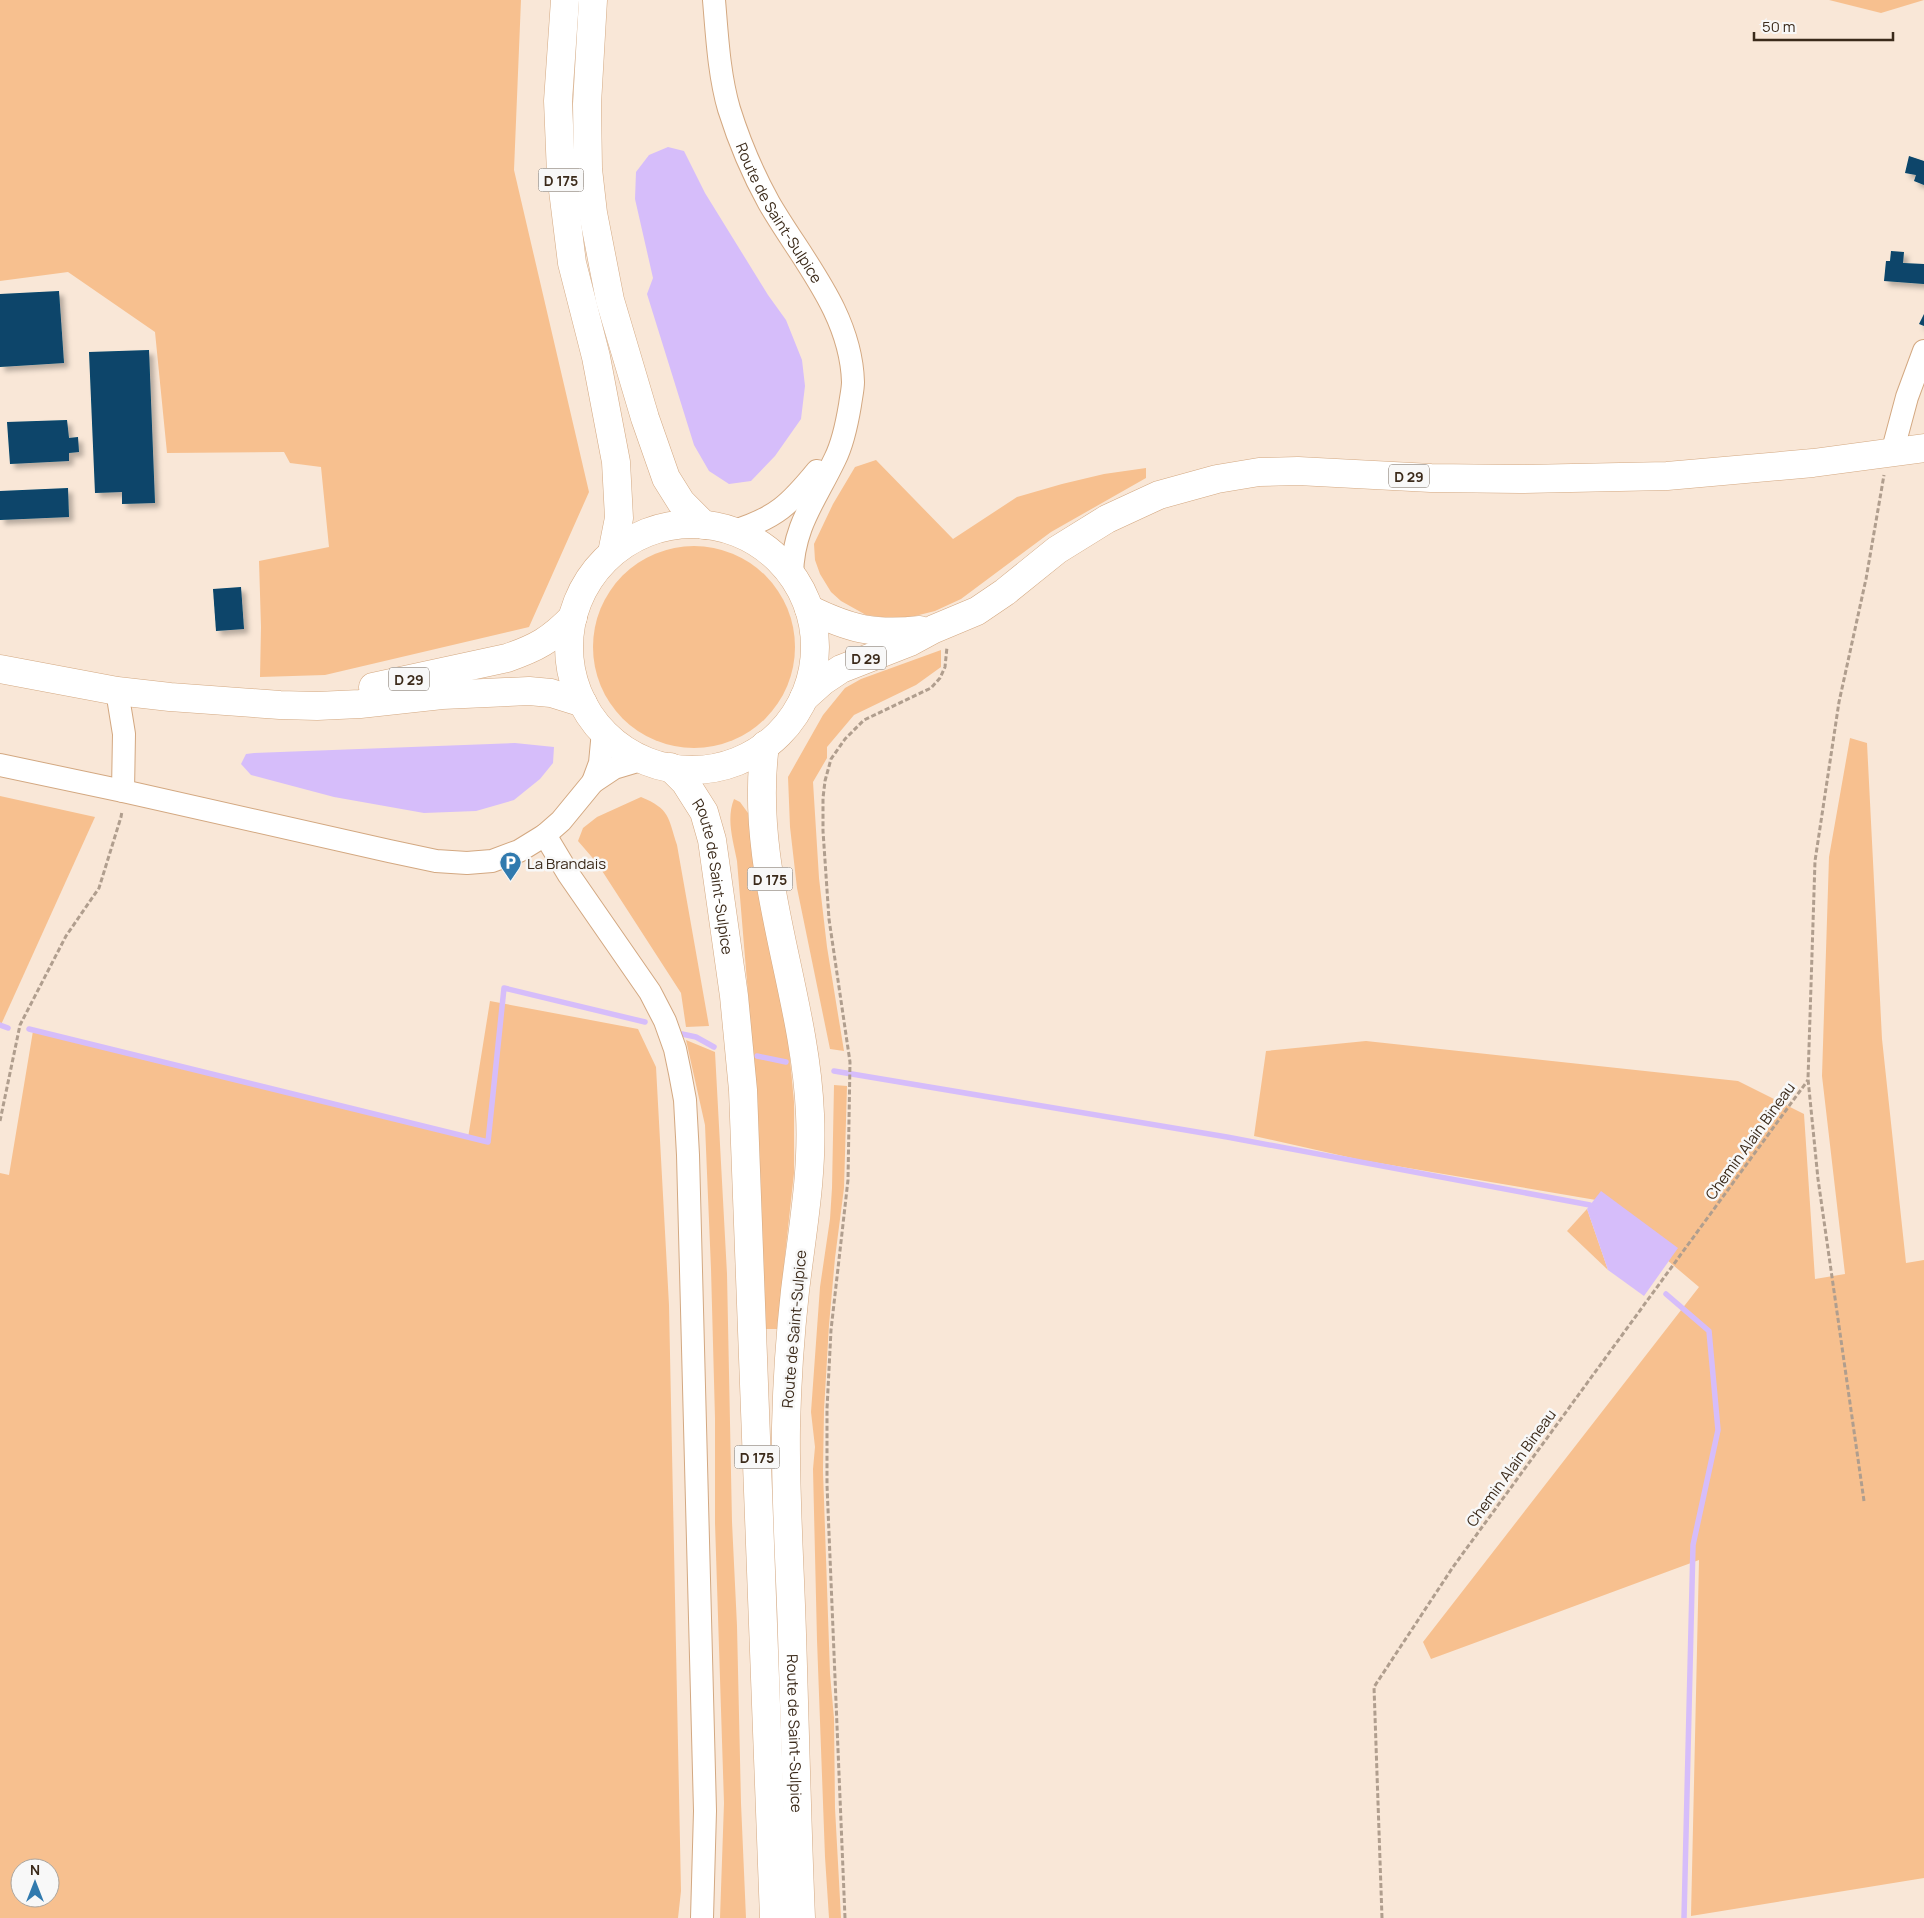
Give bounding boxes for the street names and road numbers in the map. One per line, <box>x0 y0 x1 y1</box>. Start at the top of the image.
street label: Route de Saint-Sulpice <box>731 139 828 287</box>
road number: D 175 <box>538 168 584 192</box>
road number: D 29 <box>1389 464 1429 488</box>
road number: D 29 <box>846 646 886 670</box>
road number: D 29 <box>389 668 429 691</box>
street label: Route de Saint-Sulpice <box>688 794 739 956</box>
road number: D 175 <box>748 868 792 891</box>
street label: Chemin Alain Bineau <box>1700 1078 1800 1204</box>
street label: Route de Saint-Sulpice <box>777 1249 811 1409</box>
street label: Chemin Alain Bineau <box>1461 1405 1561 1531</box>
road number: D 175 <box>734 1445 780 1468</box>
street label: Route de Saint-Sulpice <box>782 1654 808 1813</box>

